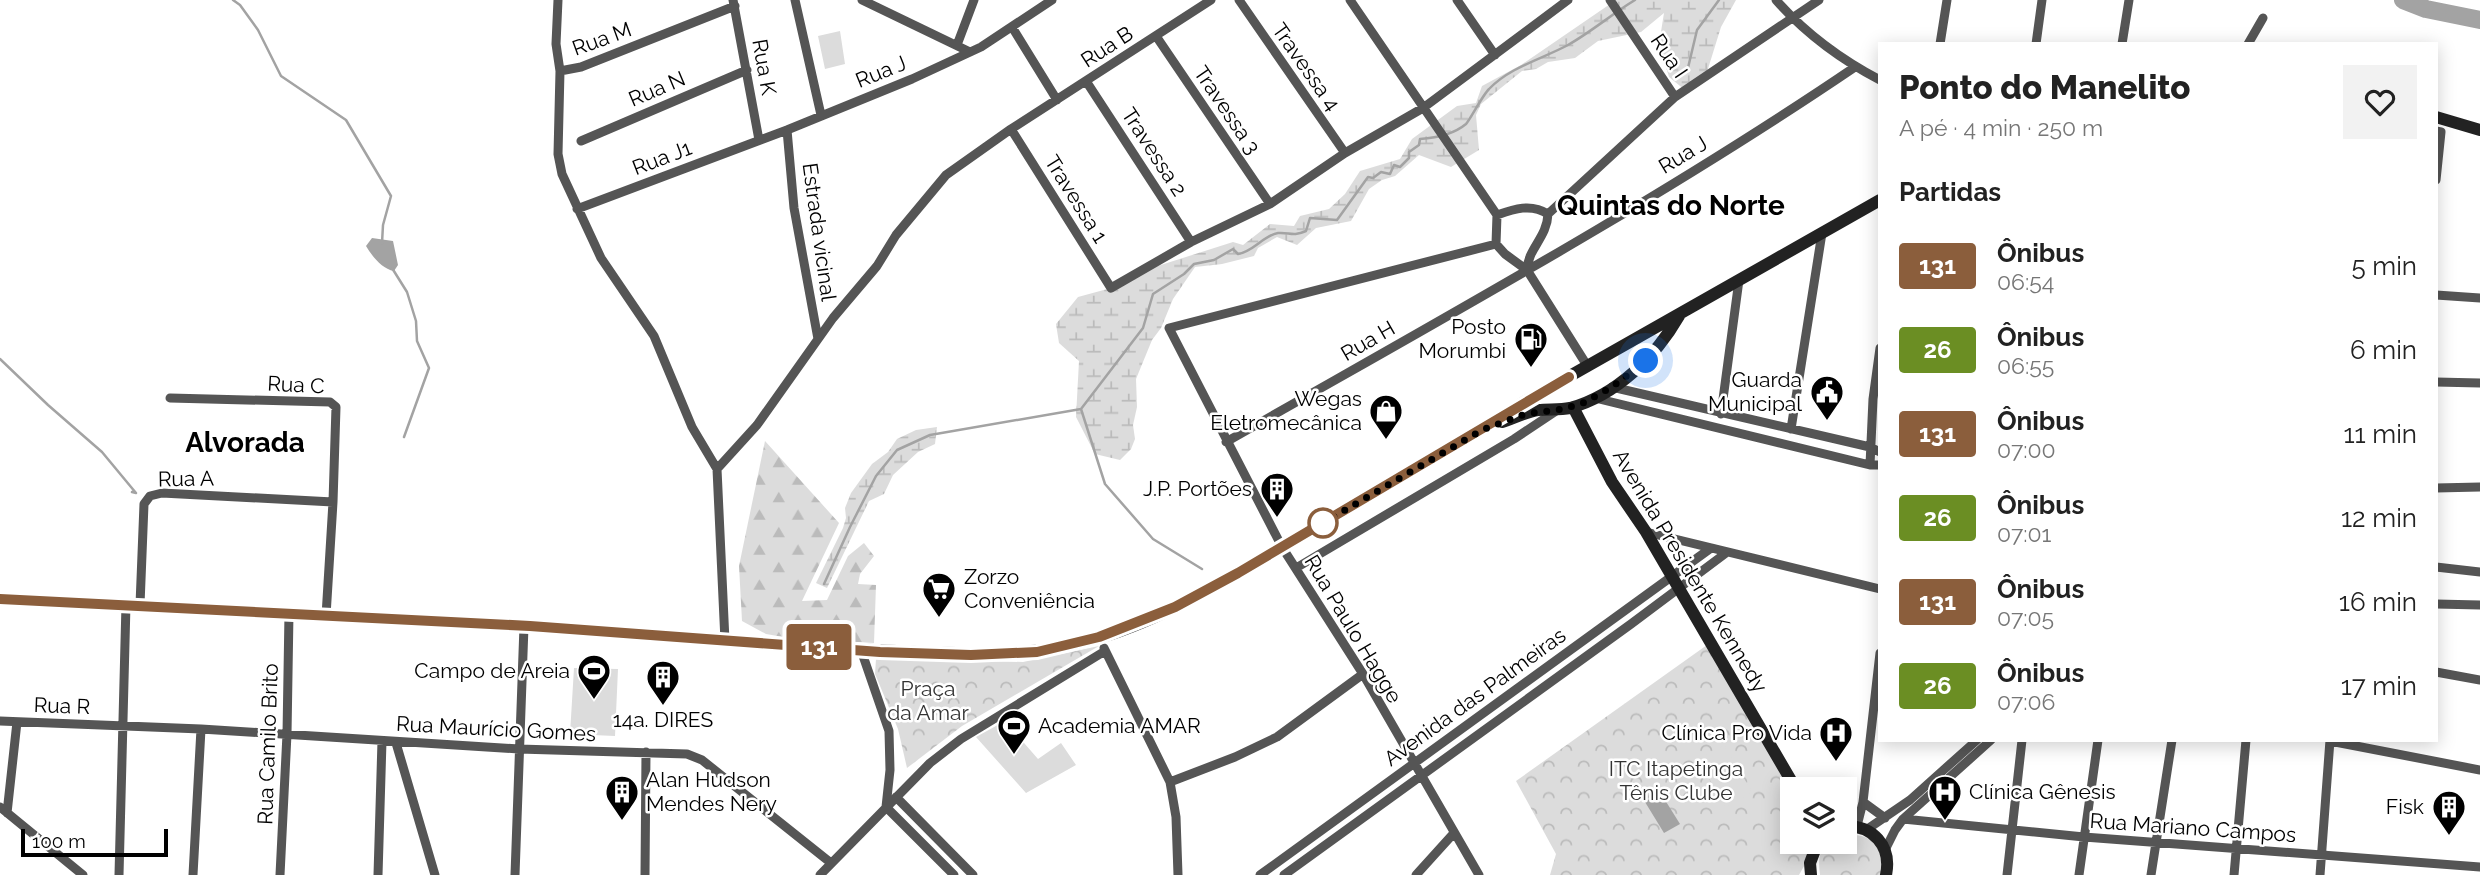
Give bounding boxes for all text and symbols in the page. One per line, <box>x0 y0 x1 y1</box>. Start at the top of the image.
street label: Rua M <box>569 16 635 61</box>
street label: Travessa 4 <box>1267 18 1346 115</box>
street label: Rua B <box>1076 21 1137 73</box>
street label: Rua I <box>1646 29 1693 83</box>
street label: Rua K <box>747 37 782 97</box>
street label: Rua J <box>852 50 910 93</box>
street label: Travessa 3 <box>1189 61 1266 158</box>
street label: Rua N <box>625 65 689 112</box>
button: heart <box>2343 65 2417 139</box>
text: Ponto do Manelito <box>1899 68 2191 107</box>
street label: Travessa 2 <box>1117 103 1192 201</box>
text: A pé · 4 min · 250 m <box>1899 114 2103 141</box>
street label: Rua J <box>1654 130 1712 179</box>
street label: Rua J1 <box>629 135 695 180</box>
street label: Travessa 1 <box>1040 150 1113 247</box>
street label: Estrada vicinal <box>797 161 842 303</box>
text: Partidas <box>1899 177 2001 207</box>
district label: Quintas do Norte <box>1557 189 1785 222</box>
text: Ônibus <box>1997 238 2084 268</box>
text: 131 <box>1919 251 1956 280</box>
text: 5 min <box>2351 251 2417 281</box>
text: 06:54 <box>1997 268 2054 295</box>
place label: Posto Morumbi <box>1419 314 1506 363</box>
street label: Rua H <box>1336 315 1399 366</box>
fuel station icon: Posto Morumbi <box>1512 320 1550 369</box>
text: Ônibus <box>1997 322 2084 352</box>
text: 26 <box>1923 335 1952 364</box>
text: 6 min <box>2350 335 2417 365</box>
your location <box>1628 343 1663 378</box>
text: 06:55 <box>1997 352 2054 379</box>
place label: Guarda Municipal <box>1708 367 1802 416</box>
street label: Rua C <box>267 371 325 398</box>
public building icon: Guarda Municipal <box>1808 373 1846 422</box>
place label: Wegas Eletromecânica <box>1210 386 1362 435</box>
shop icon: Wegas Eletromecânica <box>1367 392 1405 441</box>
text: Ônibus <box>1997 406 2084 436</box>
text: 131 <box>1919 419 1956 448</box>
text: 11 min <box>2343 419 2417 449</box>
district label: Alvorada <box>185 426 305 459</box>
text: 07:00 <box>1997 436 2056 463</box>
street label: Avenida Presidente Kennedy <box>1608 445 1773 697</box>
street label: Rua A <box>158 466 214 491</box>
building icon: J.P. Portões <box>1258 470 1296 519</box>
place label: J.P. Portões <box>1143 476 1252 501</box>
text: Ônibus <box>1997 490 2084 520</box>
text: 26 <box>1923 503 1952 532</box>
text: 12 min <box>2341 503 2417 533</box>
unlabelled marker <box>1308 508 1338 538</box>
text: 07:01 <box>1997 520 2051 547</box>
street label: Rua Paulo Hagge <box>1299 550 1408 707</box>
place label: Zorzo Conveniência <box>964 564 1095 613</box>
supermarket icon: Zorzo Conveniência <box>920 570 958 619</box>
text: Ônibus <box>1997 574 2084 604</box>
text: 131 <box>1919 587 1956 616</box>
text: 16 min <box>2339 587 2417 617</box>
text: 07:05 <box>1997 604 2054 631</box>
street label: Avenida das Palmeiras <box>1379 622 1570 771</box>
line badge: 131 <box>779 624 859 670</box>
text: 131 <box>800 632 838 661</box>
sports icon: Campo de Areia <box>575 652 613 701</box>
place label: Campo de Areia <box>414 658 570 683</box>
building icon: 14a. DIRES <box>644 658 682 707</box>
text: Ônibus <box>1997 658 2084 688</box>
street label: Rua Camilo Brito <box>252 663 283 825</box>
text: 26 <box>1923 671 1952 700</box>
text: 17 min <box>2341 671 2417 701</box>
park label: Praça da Amar <box>887 676 969 725</box>
text: 07:06 <box>1997 688 2055 715</box>
street label: Rua R <box>33 692 91 719</box>
place label: 14a. DIRES <box>613 707 714 732</box>
sports icon: Academia AMAR <box>995 707 1033 756</box>
street label: Rua Maurício Gomes <box>395 711 597 746</box>
place label: Academia AMAR <box>1038 713 1201 738</box>
hospital icon: Clínica Pro Vida <box>1817 714 1855 763</box>
place label: Clínica Pro Vida <box>1662 720 1812 745</box>
park label: ITC Itapetinga Tênis Clube <box>1609 756 1743 805</box>
place label: Alan Hudson Mendes Nery <box>646 767 777 816</box>
building icon: Alan Hudson Mendes Nery <box>603 773 641 822</box>
hospital icon: Clínica Gênesis <box>1926 773 1964 822</box>
map controls <box>1780 777 1857 854</box>
button: layers <box>1780 777 1857 854</box>
place label: Clínica Gênesis <box>1969 779 2116 804</box>
building icon: Fisk <box>2430 788 2468 837</box>
place label: Fisk <box>2386 794 2424 819</box>
street label: Rua Mariano Campos <box>2089 808 2297 847</box>
scale bar <box>21 826 168 858</box>
text: 100 m <box>32 830 86 852</box>

